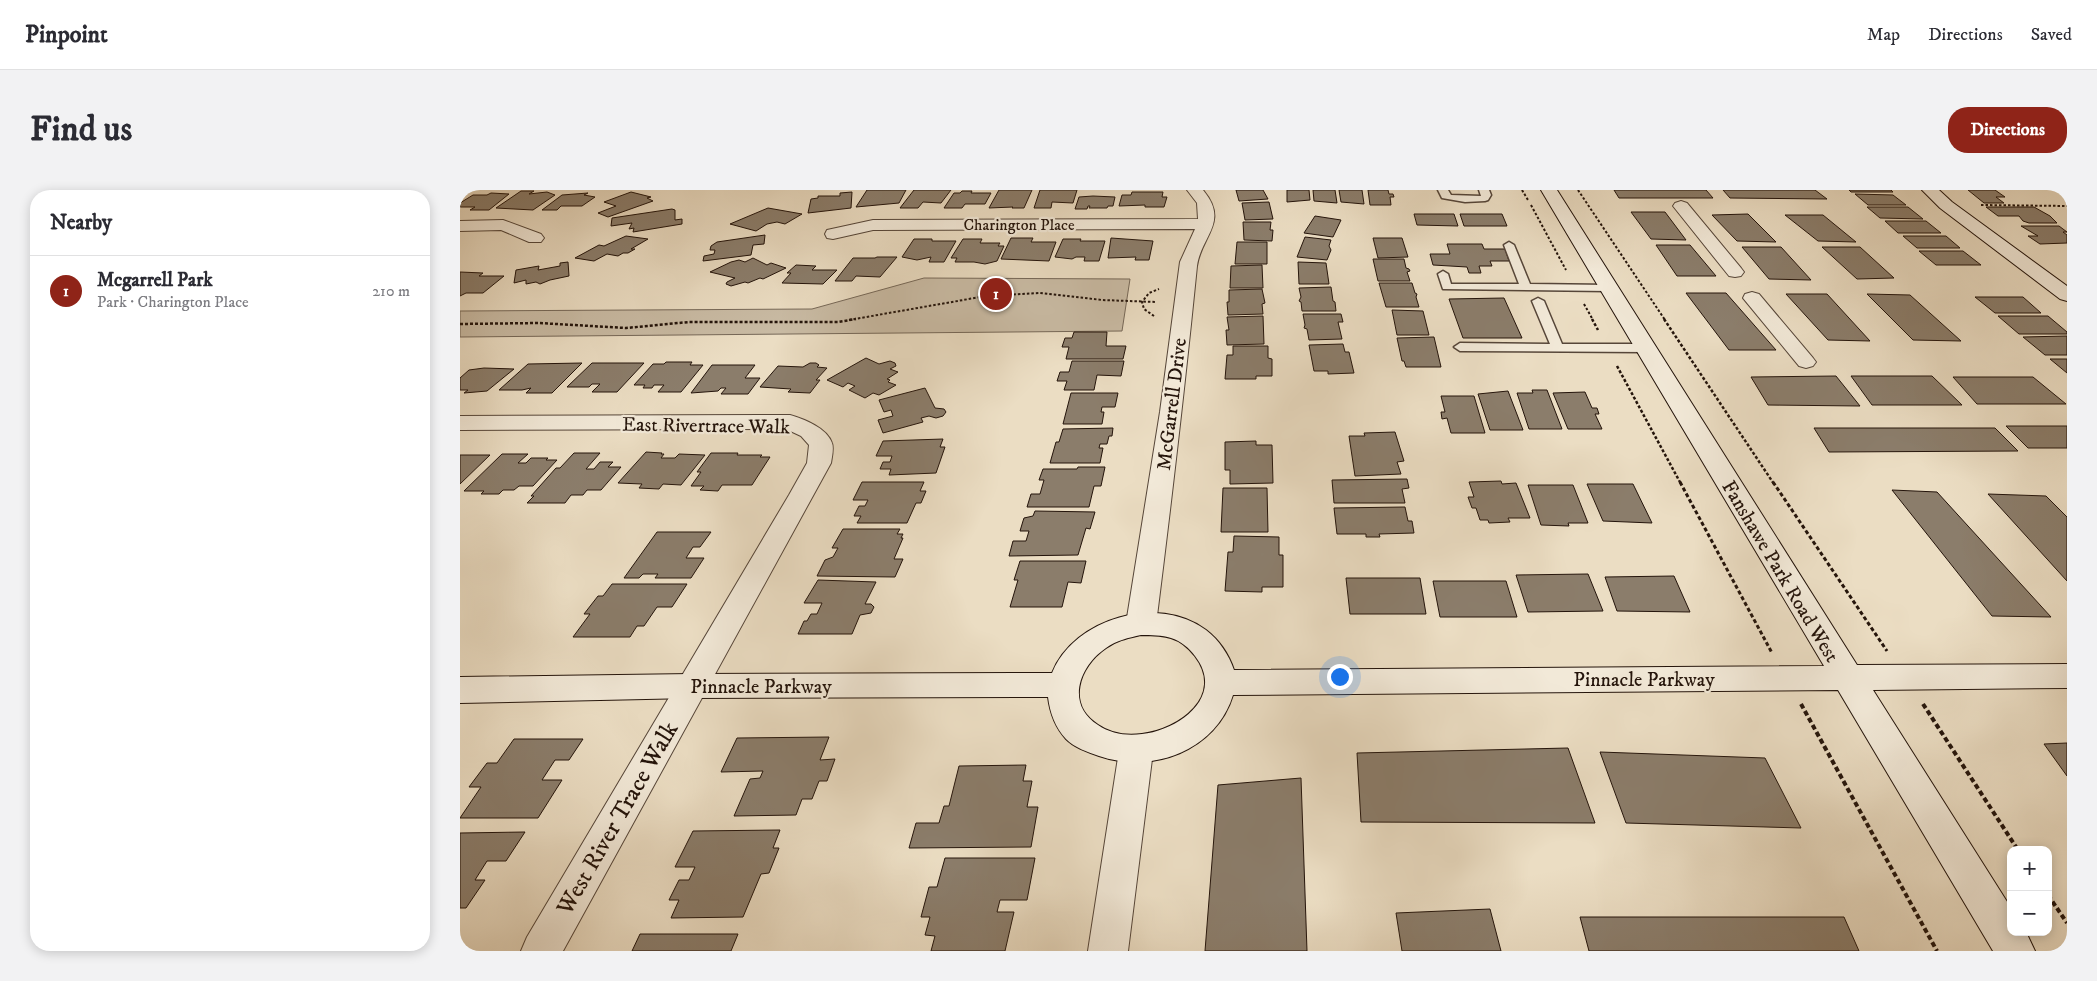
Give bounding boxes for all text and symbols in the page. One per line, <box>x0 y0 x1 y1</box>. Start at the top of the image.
text: Pinpoint <box>25 20 108 50</box>
text: Map <box>1867 24 1900 46</box>
text: Directions <box>1928 24 2003 46</box>
text: Saved <box>2031 24 2072 46</box>
button: Directions <box>1948 107 2067 153</box>
text: Find us <box>30 108 132 152</box>
text: Nearby <box>50 210 112 236</box>
street label: Charington Place <box>963 215 1075 235</box>
text: Mcgarrell Park <box>97 269 213 292</box>
pin: 1 <box>980 275 1012 313</box>
text: 1 <box>63 281 69 301</box>
text: 210 m <box>372 281 410 301</box>
text: Park · Charington Place <box>97 292 249 312</box>
street label: McGarrell Drive <box>1152 337 1193 472</box>
street label: East Rivertrace Walk <box>622 413 790 440</box>
street label: Fanshawe Park Road West <box>1716 476 1844 667</box>
your location <box>1327 664 1353 690</box>
street label: Pinnacle Parkway <box>1573 668 1715 693</box>
street label: Pinnacle Parkway <box>690 675 832 700</box>
street label: West River Trace Walk <box>550 716 686 921</box>
map controls <box>2007 846 2052 936</box>
button: + <box>2007 846 2052 891</box>
button: − <box>2007 891 2052 936</box>

